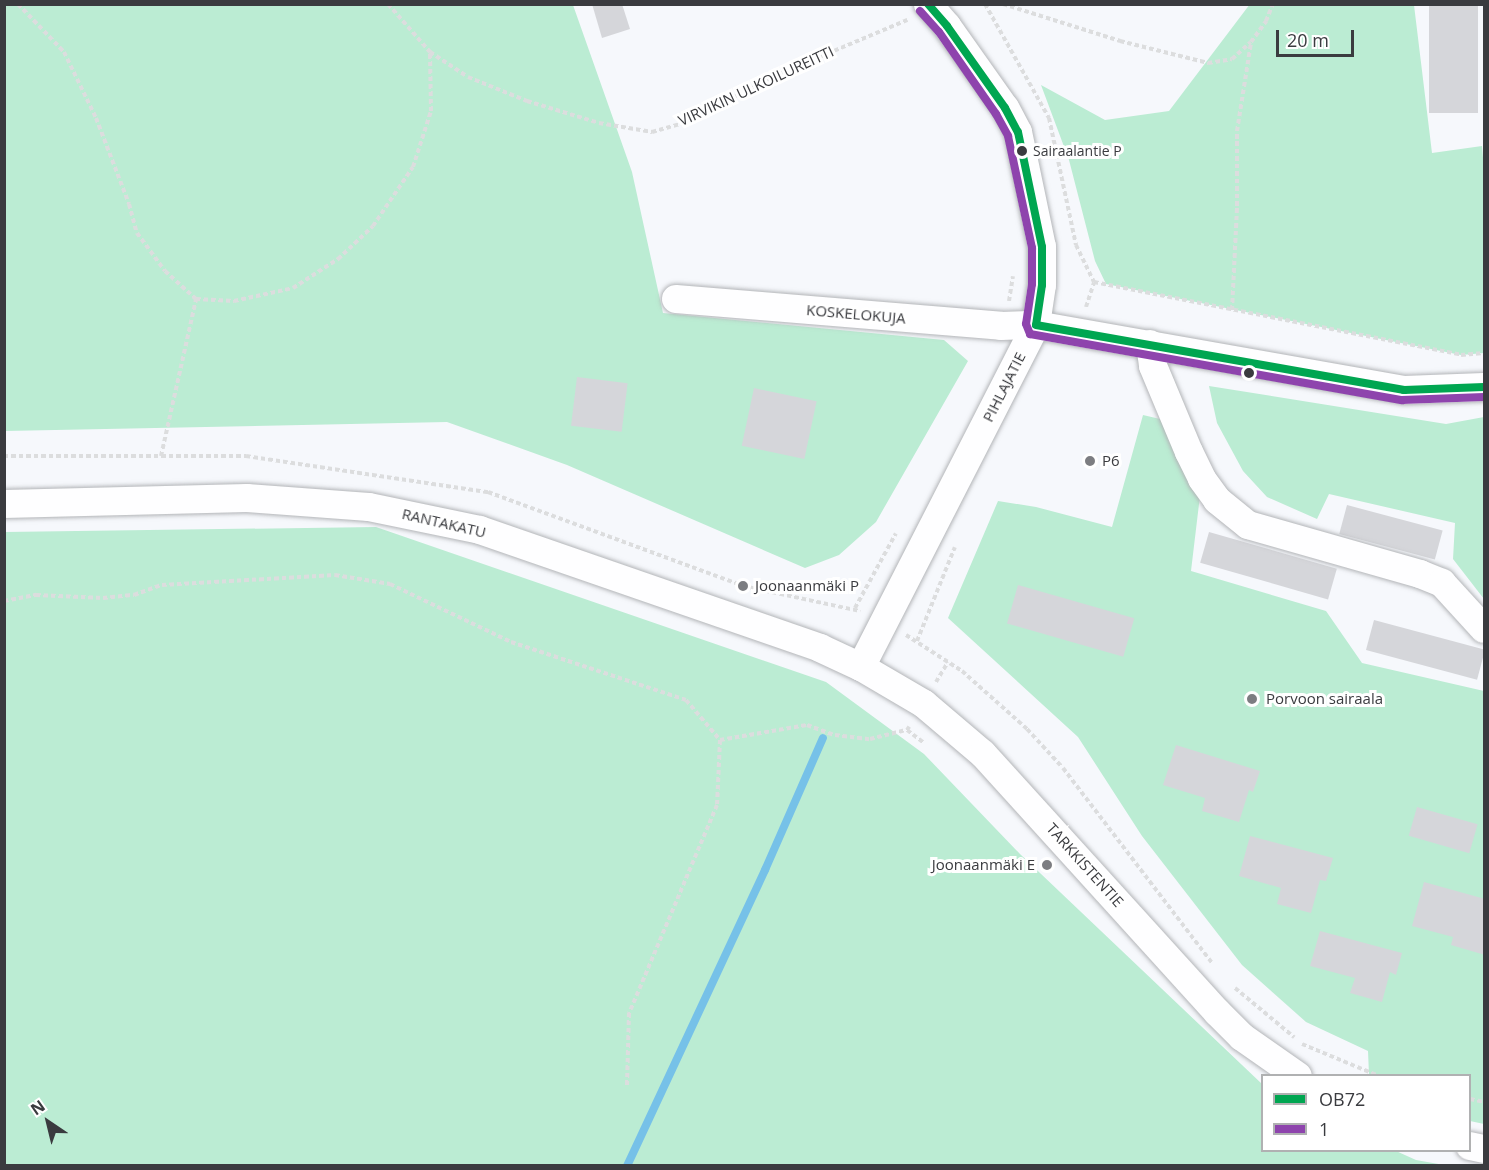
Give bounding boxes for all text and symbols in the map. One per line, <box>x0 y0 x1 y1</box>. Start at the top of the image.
scale bar <box>1279 18 1357 56</box>
text: 20 m <box>1287 28 1329 52</box>
street label: VIRVIKIN ULKOILUREITTI <box>676 42 836 130</box>
place label: Sairaalantie P <box>1033 143 1122 159</box>
marker: Sairaalantie P <box>1016 145 1028 157</box>
street label: KOSKELOKUJA <box>806 301 906 327</box>
street label: PIHLAJATIE <box>979 349 1029 425</box>
unlabelled marker <box>1243 367 1255 379</box>
place label: P6 <box>1102 452 1120 470</box>
marker: P6 <box>1083 454 1097 468</box>
street label: RANTAKATU <box>400 505 488 541</box>
place label: Joonaanmäki P <box>755 577 859 595</box>
marker: Joonaanmäki P <box>736 579 750 593</box>
marker: Porvoon sairaala <box>1243 690 1261 708</box>
place label: Porvoon sairaala <box>1266 690 1383 708</box>
street label: TARKKISTENTIE <box>1043 819 1127 911</box>
place label: Joonaanmäki E <box>932 856 1035 874</box>
marker: Joonaanmäki E <box>1040 858 1054 872</box>
legend <box>1261 1074 1471 1152</box>
text: OB72 <box>1319 1087 1365 1111</box>
north arrow <box>18 1092 78 1152</box>
text: N <box>26 1095 49 1120</box>
text: 1 <box>1319 1117 1329 1141</box>

